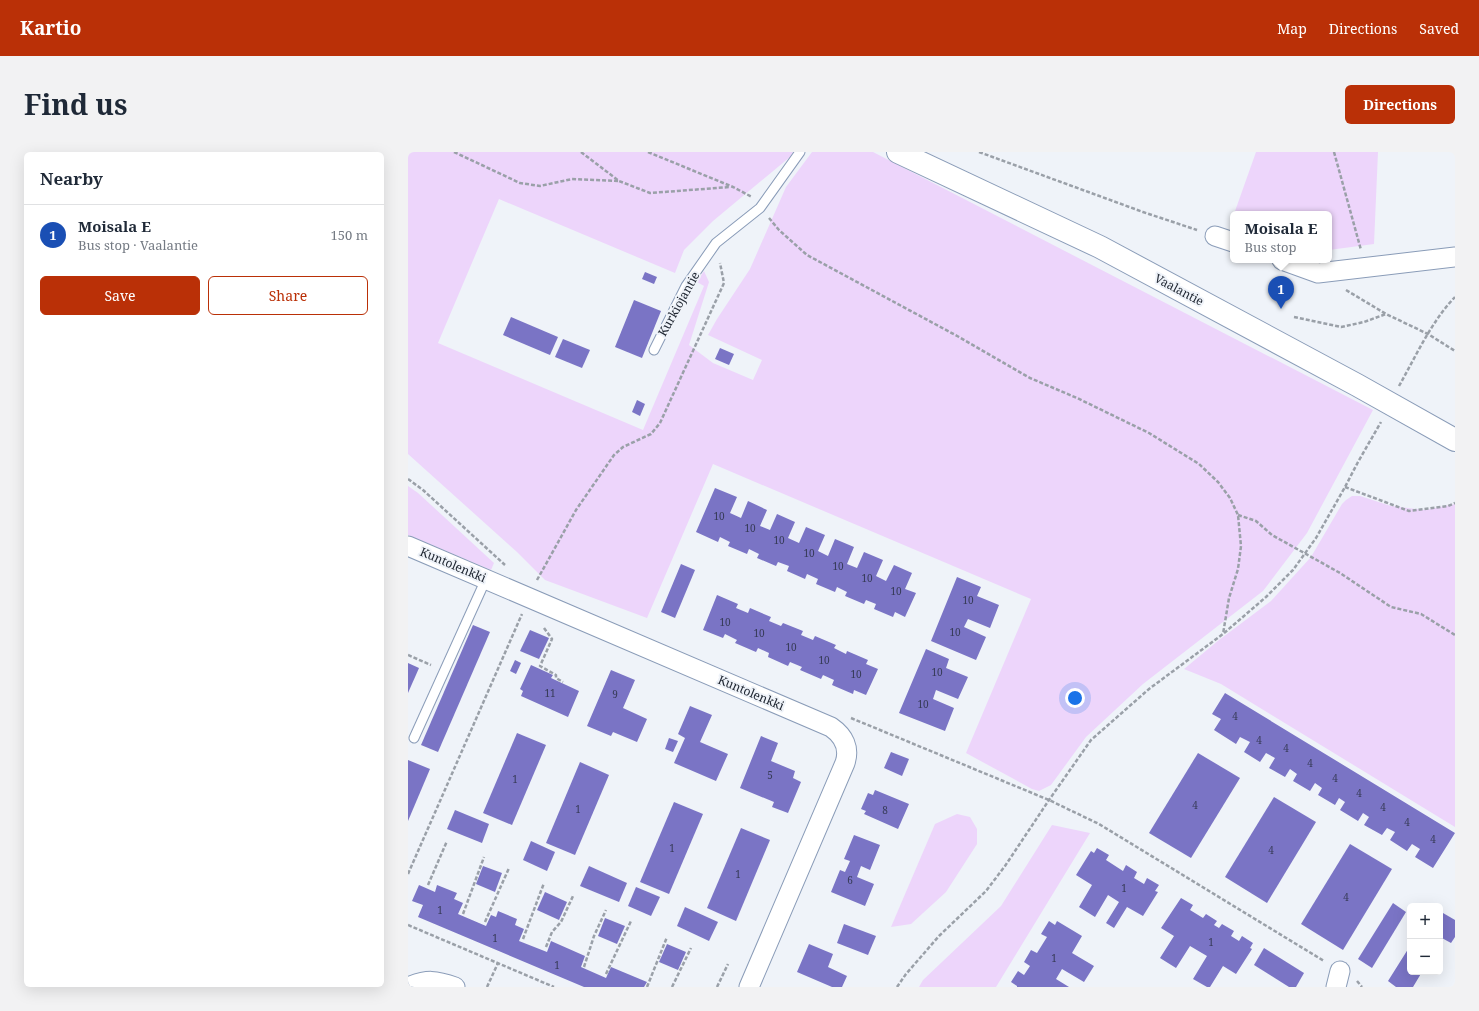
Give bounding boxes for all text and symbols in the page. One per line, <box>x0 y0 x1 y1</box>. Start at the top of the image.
text: Kartio <box>20 15 81 41</box>
text: Map <box>1277 19 1307 38</box>
text: Directions <box>1329 19 1397 38</box>
text: Saved <box>1419 19 1459 38</box>
text: Find us <box>24 85 128 123</box>
button: Directions <box>1345 85 1455 124</box>
text: Nearby <box>40 167 103 190</box>
popup <box>1230 211 1332 263</box>
text: Moisala E <box>78 216 151 236</box>
text: Moisala E <box>1245 218 1317 238</box>
text: 1 <box>49 226 57 244</box>
text: 150 m <box>331 226 368 244</box>
text: Bus stop · Vaalantie <box>78 236 198 254</box>
text: Bus stop <box>1245 238 1296 256</box>
street label: Kurkiojantie <box>654 268 703 339</box>
street label: Vaalantie <box>1152 269 1207 310</box>
button: Save <box>40 276 200 315</box>
button: Share <box>208 276 368 315</box>
pin: 1 <box>1268 276 1294 309</box>
house number: 10 <box>713 509 725 523</box>
house number: 10 <box>744 521 756 535</box>
house number: 10 <box>773 533 785 547</box>
street label: Kuntolenkki <box>417 543 489 586</box>
house number: 10 <box>803 546 815 560</box>
house number: 10 <box>832 559 844 573</box>
house number: 10 <box>861 571 873 585</box>
house number: 10 <box>890 584 902 598</box>
house number: 10 <box>962 593 974 607</box>
house number: 10 <box>719 615 731 629</box>
house number: 10 <box>949 625 961 639</box>
house number: 10 <box>753 626 765 640</box>
house number: 10 <box>785 640 797 654</box>
house number: 10 <box>818 653 830 667</box>
house number: 10 <box>931 665 943 679</box>
house number: 10 <box>850 667 862 681</box>
street label: Kuntolenkki <box>715 671 787 714</box>
house number: 11 <box>544 686 556 700</box>
house number: 9 <box>612 687 618 701</box>
your location <box>1065 688 1085 708</box>
house number: 10 <box>917 697 929 711</box>
house number: 4 <box>1232 709 1238 723</box>
house number: 4 <box>1256 733 1262 747</box>
house number: 4 <box>1283 741 1289 755</box>
house number: 4 <box>1307 756 1313 770</box>
house number: 5 <box>767 768 773 782</box>
house number: 4 <box>1332 771 1338 785</box>
house number: 1 <box>512 772 518 786</box>
house number: 4 <box>1356 786 1362 800</box>
house number: 4 <box>1192 798 1198 812</box>
house number: 4 <box>1380 800 1386 814</box>
house number: 1 <box>575 802 581 816</box>
house number: 8 <box>882 803 888 817</box>
house number: 4 <box>1404 815 1410 829</box>
house number: 4 <box>1430 832 1436 846</box>
house number: 1 <box>669 841 675 855</box>
house number: 4 <box>1268 843 1274 857</box>
house number: 1 <box>735 867 741 881</box>
house number: 6 <box>847 873 853 887</box>
house number: 1 <box>1121 881 1127 895</box>
house number: 4 <box>1343 890 1349 904</box>
house number: 1 <box>437 903 443 917</box>
map controls <box>1407 903 1443 975</box>
button: + <box>1407 903 1443 939</box>
house number: 1 <box>492 931 498 945</box>
house number: 1 <box>1208 935 1214 949</box>
button: − <box>1407 939 1443 975</box>
house number: 1 <box>1051 951 1057 965</box>
house number: 1 <box>554 958 560 972</box>

